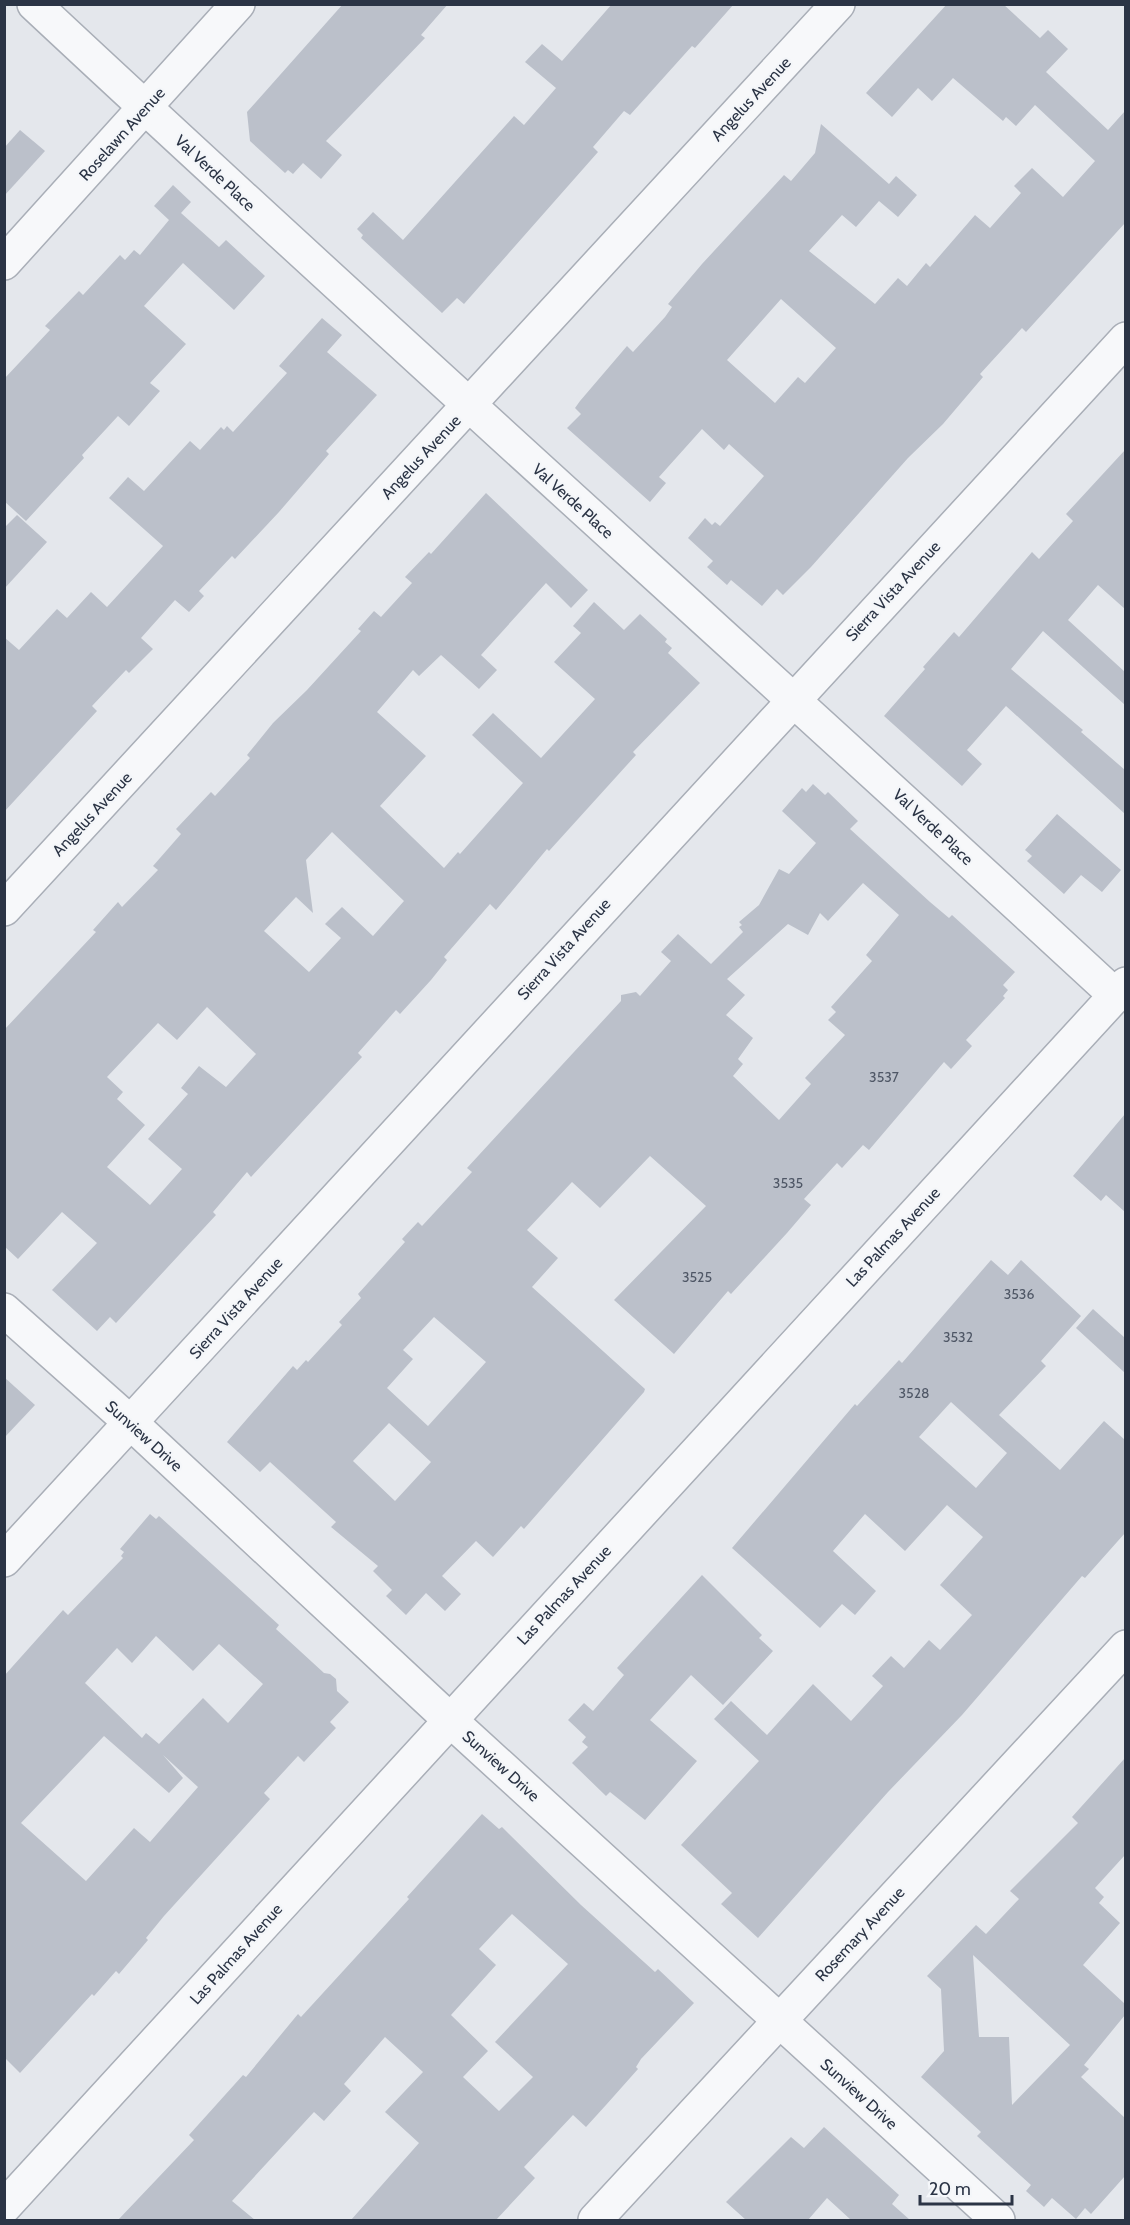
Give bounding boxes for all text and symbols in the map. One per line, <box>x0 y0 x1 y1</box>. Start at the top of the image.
street label: Angelus Avenue <box>707 53 795 145</box>
street label: Roselawn Avenue <box>75 83 169 185</box>
street label: Val Verde Place <box>171 131 259 215</box>
street label: Angelus Avenue <box>377 411 465 503</box>
street label: Val Verde Place <box>529 460 617 542</box>
street label: Sierra Vista Avenue <box>842 537 944 645</box>
street label: Angelus Avenue <box>48 768 136 860</box>
street label: Val Verde Place <box>889 785 977 869</box>
street label: Sierra Vista Avenue <box>513 894 615 1004</box>
house number: 3537 <box>869 1068 899 1086</box>
house number: 3535 <box>773 1174 803 1192</box>
street label: Las Palmas Avenue <box>842 1183 944 1291</box>
street label: Sierra Vista Avenue <box>185 1253 287 1363</box>
house number: 3525 <box>682 1268 712 1286</box>
house number: 3536 <box>1004 1285 1034 1303</box>
house number: 3532 <box>943 1328 973 1346</box>
house number: 3528 <box>899 1384 929 1402</box>
street label: Sunview Drive <box>102 1397 186 1475</box>
street label: Las Palmas Avenue <box>513 1541 615 1649</box>
street label: Sunview Drive <box>459 1727 543 1805</box>
street label: Rosemary Avenue <box>811 1883 909 1985</box>
street label: Las Palmas Avenue <box>186 1900 286 2008</box>
street label: Sunview Drive <box>817 2055 901 2133</box>
scale bar <box>920 2168 1012 2206</box>
text: 20 m <box>929 2178 971 2200</box>

